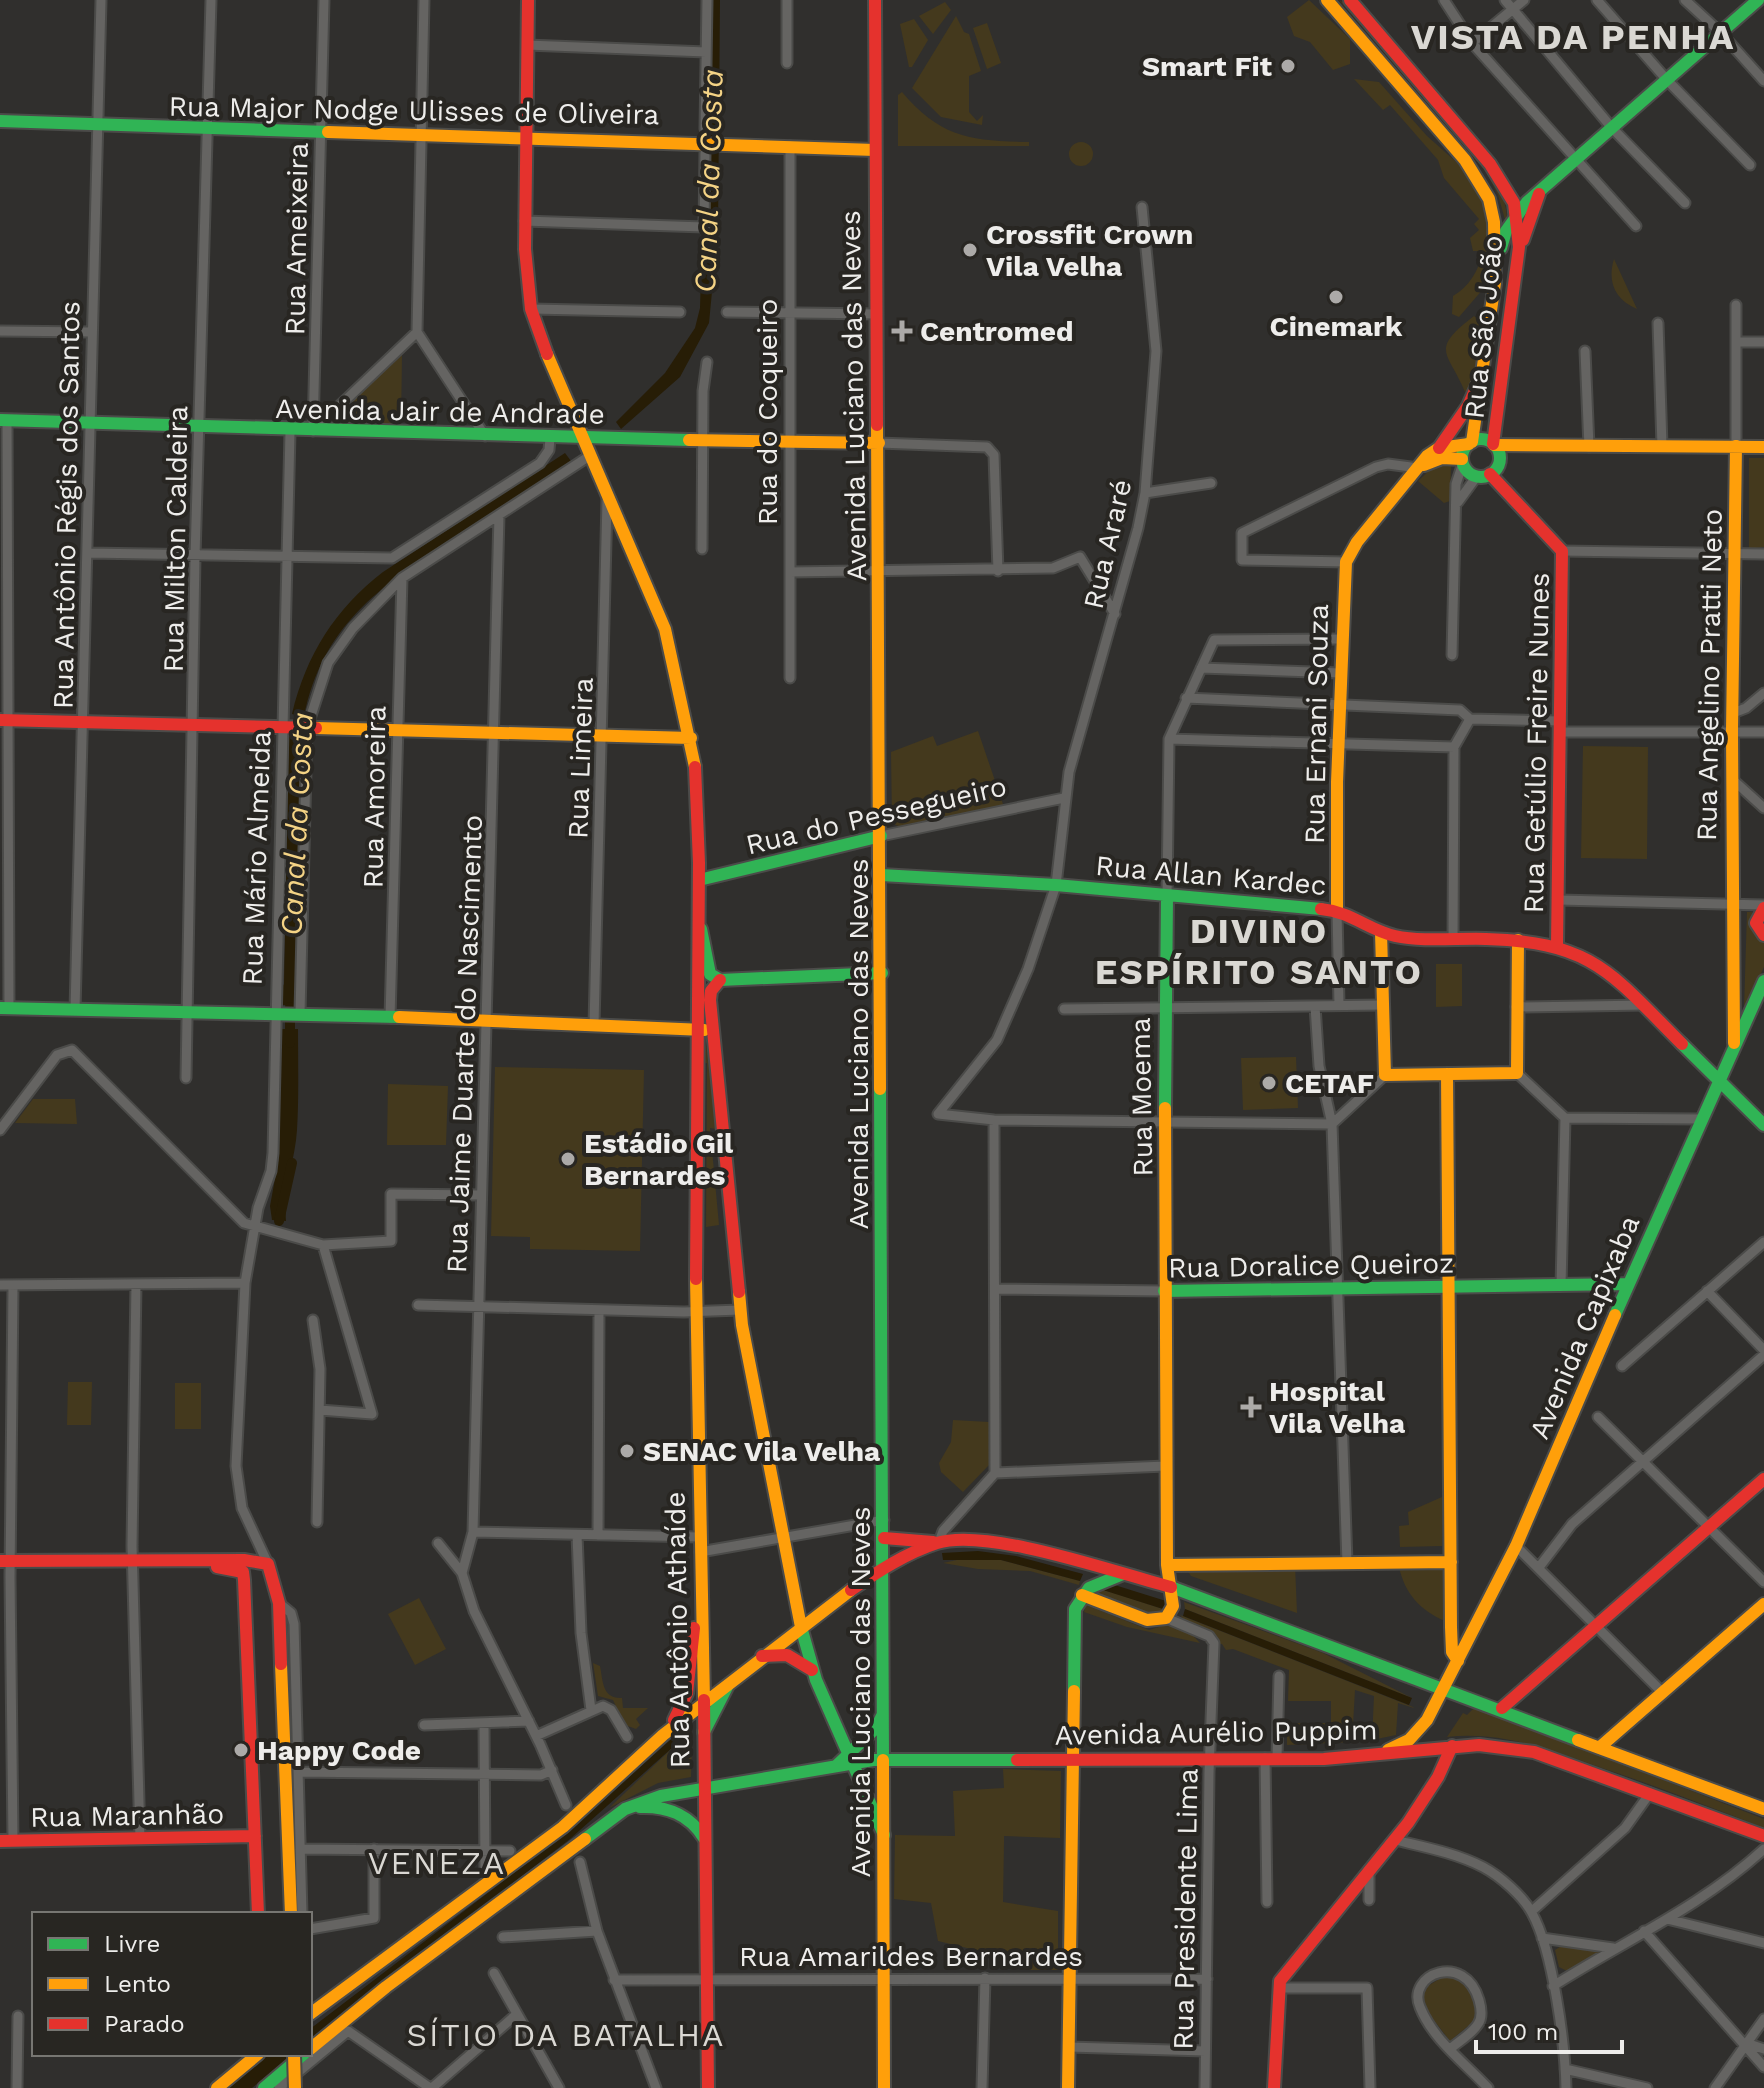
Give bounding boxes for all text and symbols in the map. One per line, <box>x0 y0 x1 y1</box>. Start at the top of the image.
district label: VISTA DA PENHA <box>1411 16 1735 58</box>
place label: Smart Fit <box>1142 50 1272 83</box>
marker: Smart Fit <box>1279 57 1297 75</box>
water label: Canal da Costa <box>687 69 730 293</box>
street label: Rua Major Nodge Ulisses de Oliveira <box>168 90 660 131</box>
street label: Rua Ameixeira <box>278 142 315 336</box>
street label: Avenida Luciano das Neves <box>834 210 873 582</box>
place label: Crossfit Crown Vila Velha <box>986 218 1193 283</box>
street label: Rua São João <box>1457 234 1510 421</box>
marker: Crossfit Crown Vila Velha <box>961 241 979 259</box>
marker: Cinemark <box>1327 288 1345 306</box>
street label: Rua do Coqueiro <box>751 299 784 525</box>
street label: Rua Antônio Régis dos Santos <box>46 301 87 709</box>
place label: Cinemark <box>1270 310 1403 343</box>
place label: Centromed <box>920 315 1074 348</box>
marker: Centromed <box>891 320 913 342</box>
street label: Avenida Jair de Andrade <box>275 392 605 431</box>
street label: Rua Milton Caldeira <box>157 405 194 673</box>
street label: Rua Araré <box>1077 476 1138 612</box>
street label: Rua Angelino Pratti Neto <box>1690 509 1729 841</box>
street label: Rua Getúlio Freire Nunes <box>1517 572 1556 914</box>
street label: Rua Ernani Souza <box>1298 604 1335 844</box>
street label: Rua Limeira <box>561 676 600 839</box>
street label: Rua Amoreira <box>356 705 393 889</box>
water label: Canal da Costa <box>273 711 320 937</box>
street label: Rua Mário Almeida <box>236 730 277 986</box>
street label: Rua do Pessegueiro <box>743 769 1010 862</box>
street label: Rua Jaime Duarte do Nascimento <box>440 814 489 1274</box>
street label: Rua Allan Kardec <box>1094 849 1328 902</box>
street label: Avenida Luciano das Neves <box>842 858 875 1230</box>
district label: DIVINO ESPÍRITO SANTO <box>1095 910 1423 993</box>
street label: Rua Moema <box>1124 1017 1159 1177</box>
place label: CETAF <box>1285 1067 1374 1100</box>
marker: CETAF <box>1260 1074 1278 1092</box>
place label: Estádio Gil Bernardes <box>584 1127 734 1192</box>
marker: Estádio Gil Bernardes <box>559 1150 577 1168</box>
street label: Avenida Capixaba <box>1523 1210 1646 1444</box>
street label: Rua Doralice Queiroz <box>1168 1247 1454 1284</box>
place label: Hospital Vila Velha <box>1269 1375 1406 1440</box>
marker: Hospital Vila Velha <box>1240 1396 1262 1418</box>
place label: SENAC Vila Velha <box>643 1435 881 1468</box>
marker: SENAC Vila Velha <box>618 1442 636 1460</box>
street label: Rua Antônio Athaíde <box>659 1491 696 1769</box>
street label: Avenida Luciano das Neves <box>844 1506 877 1878</box>
street label: Avenida Aurélio Puppim <box>1054 1713 1378 1752</box>
place label: Happy Code <box>257 1734 421 1767</box>
marker: Happy Code <box>232 1741 250 1759</box>
street label: Rua Presidente Lima <box>1167 1768 1204 2050</box>
street label: Rua Maranhão <box>30 1797 224 1834</box>
district label: VENEZA <box>368 1844 506 1882</box>
legend <box>32 1912 312 2056</box>
text: Livre <box>104 1930 160 1958</box>
street label: Rua Amarildes Bernardes <box>739 1940 1083 1973</box>
text: Lento <box>104 1970 171 1998</box>
scale bar <box>1476 2004 1622 2054</box>
text: Parado <box>104 2010 185 2038</box>
district label: SÍTIO DA BATALHA <box>407 2016 725 2054</box>
text: 100 m <box>1488 2018 1558 2046</box>

